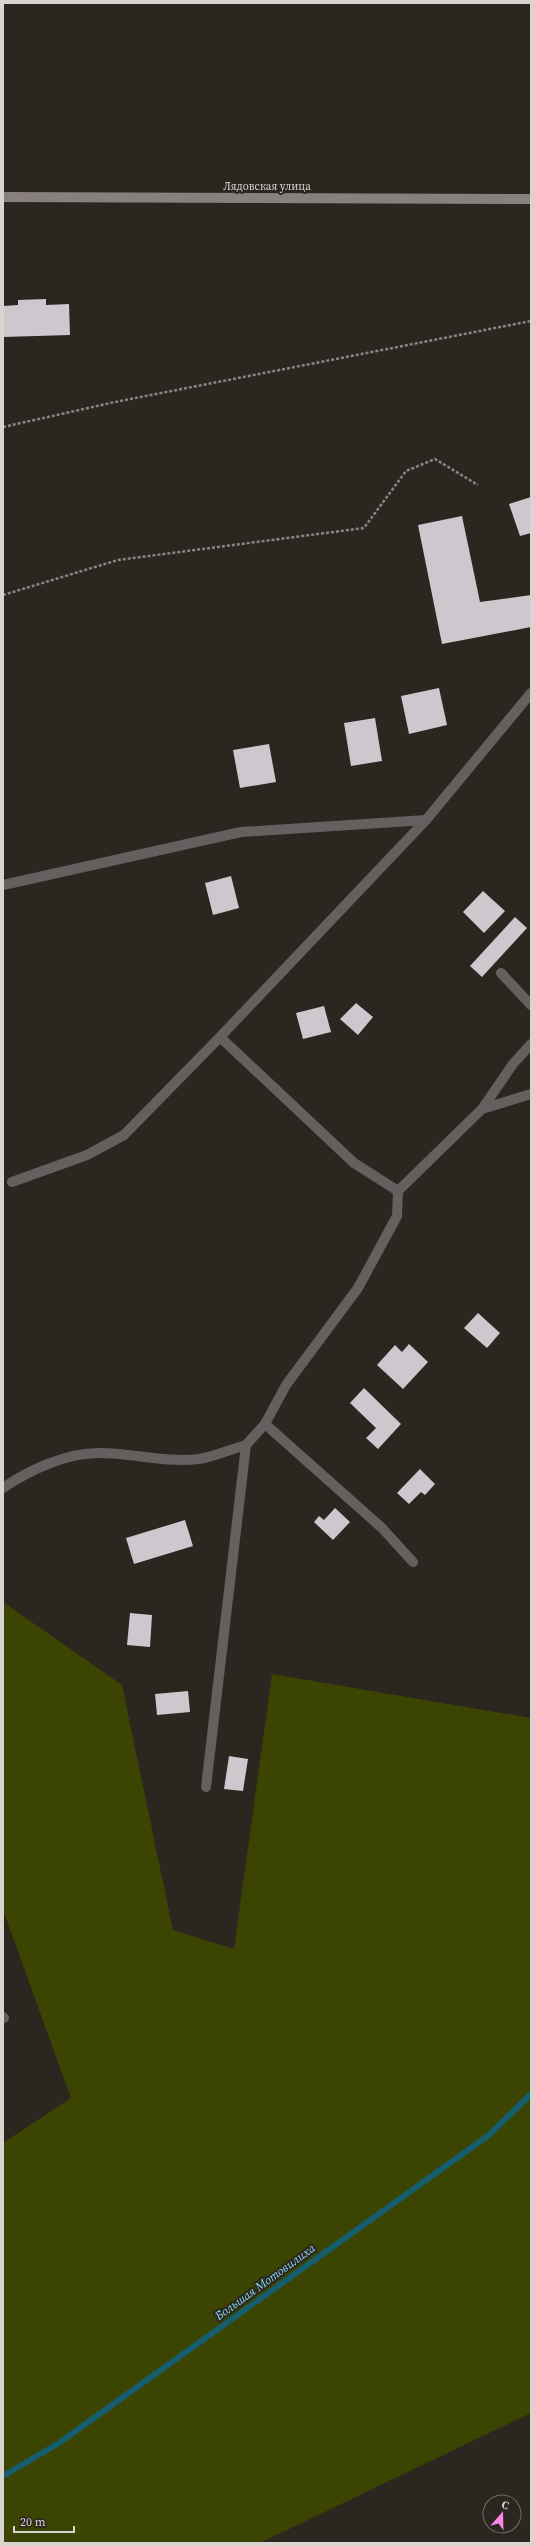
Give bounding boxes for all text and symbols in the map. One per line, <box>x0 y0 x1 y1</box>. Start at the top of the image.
street label: Лядовская улица <box>223 179 311 194</box>
water label: Большая Мотовилиха <box>211 2240 319 2324</box>
north arrow <box>482 2494 522 2534</box>
text: С <box>499 2497 511 2513</box>
scale bar <box>14 2508 74 2534</box>
text: 20 m <box>20 2514 46 2530</box>

